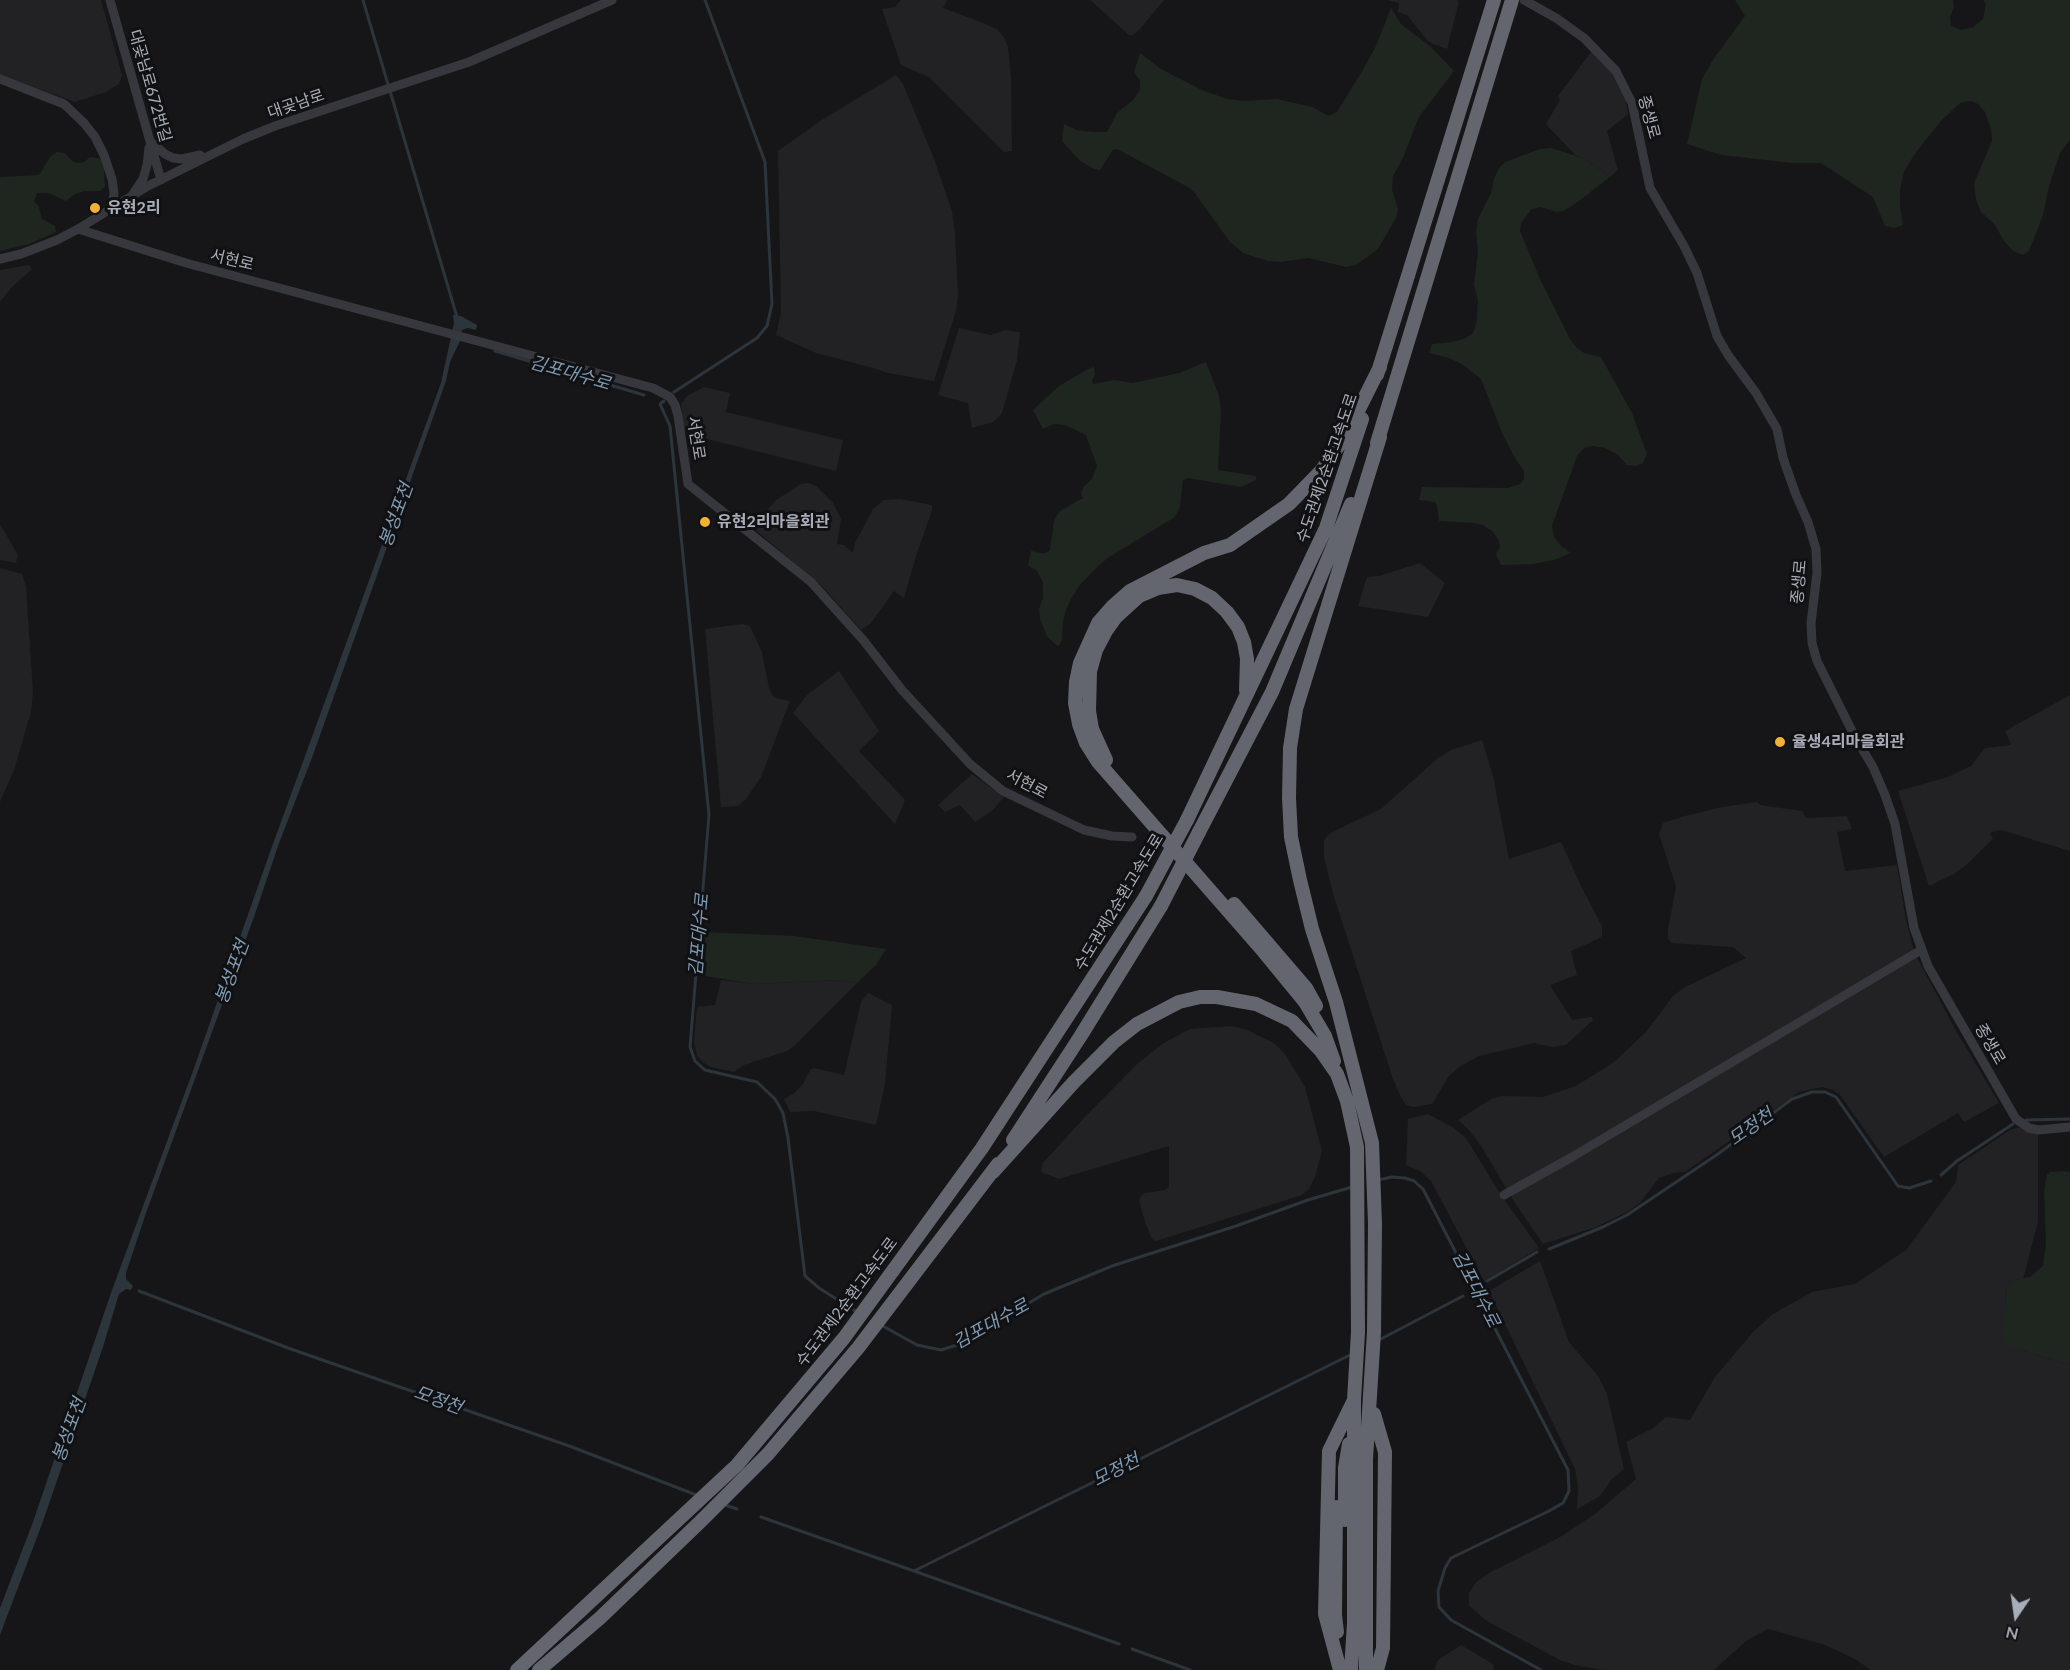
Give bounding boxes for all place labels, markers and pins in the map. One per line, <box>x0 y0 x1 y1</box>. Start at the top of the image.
place label: 유현2리 <box>107 198 160 218</box>
marker: 유현2리 <box>88 201 102 215</box>
place label: 유현2리마을회관 <box>717 512 829 532</box>
marker: 유현2리마을회관 <box>698 515 712 529</box>
place label: 율생4리마을회관 <box>1792 732 1904 752</box>
marker: 율생4리마을회관 <box>1773 735 1787 749</box>

